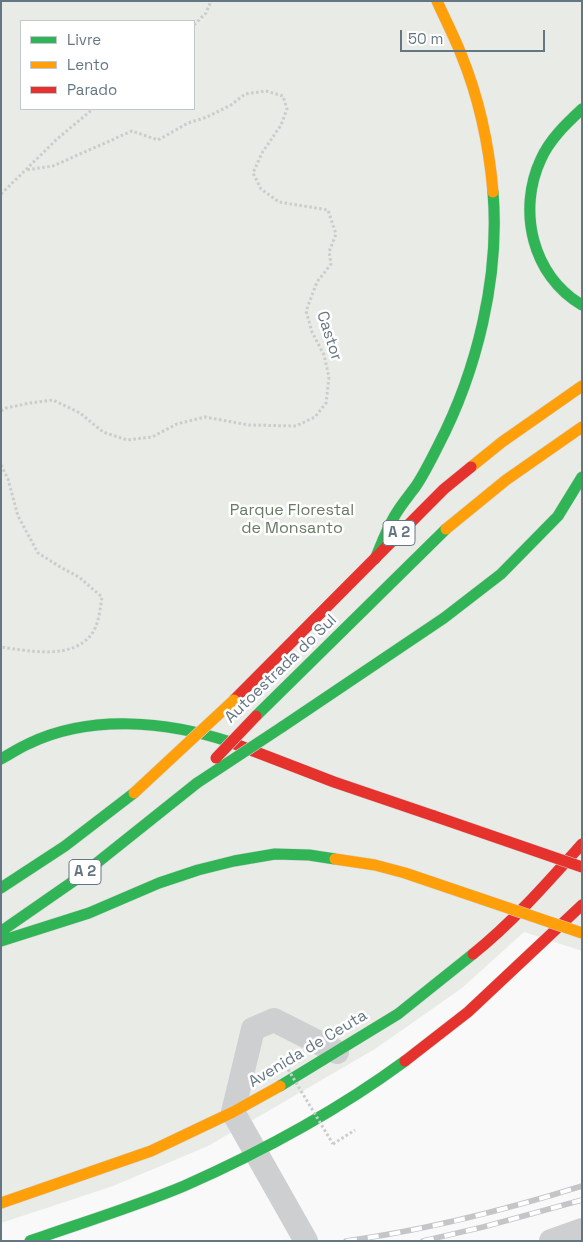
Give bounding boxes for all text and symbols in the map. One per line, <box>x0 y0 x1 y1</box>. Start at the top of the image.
legend <box>20 20 195 110</box>
scale bar <box>403 20 548 52</box>
text: 50 m <box>408 29 443 48</box>
text: Livre <box>67 30 101 49</box>
text: Lento <box>67 55 109 74</box>
text: Parado <box>67 80 117 99</box>
street label: Castor <box>312 309 346 363</box>
park label: Parque Florestal de Monsanto <box>230 501 354 539</box>
road number: A 2 <box>383 520 415 546</box>
street label: Autoestrada do Sul <box>221 611 341 727</box>
road number: A 2 <box>69 860 101 884</box>
street label: Avenida de Ceuta <box>245 1006 371 1092</box>

